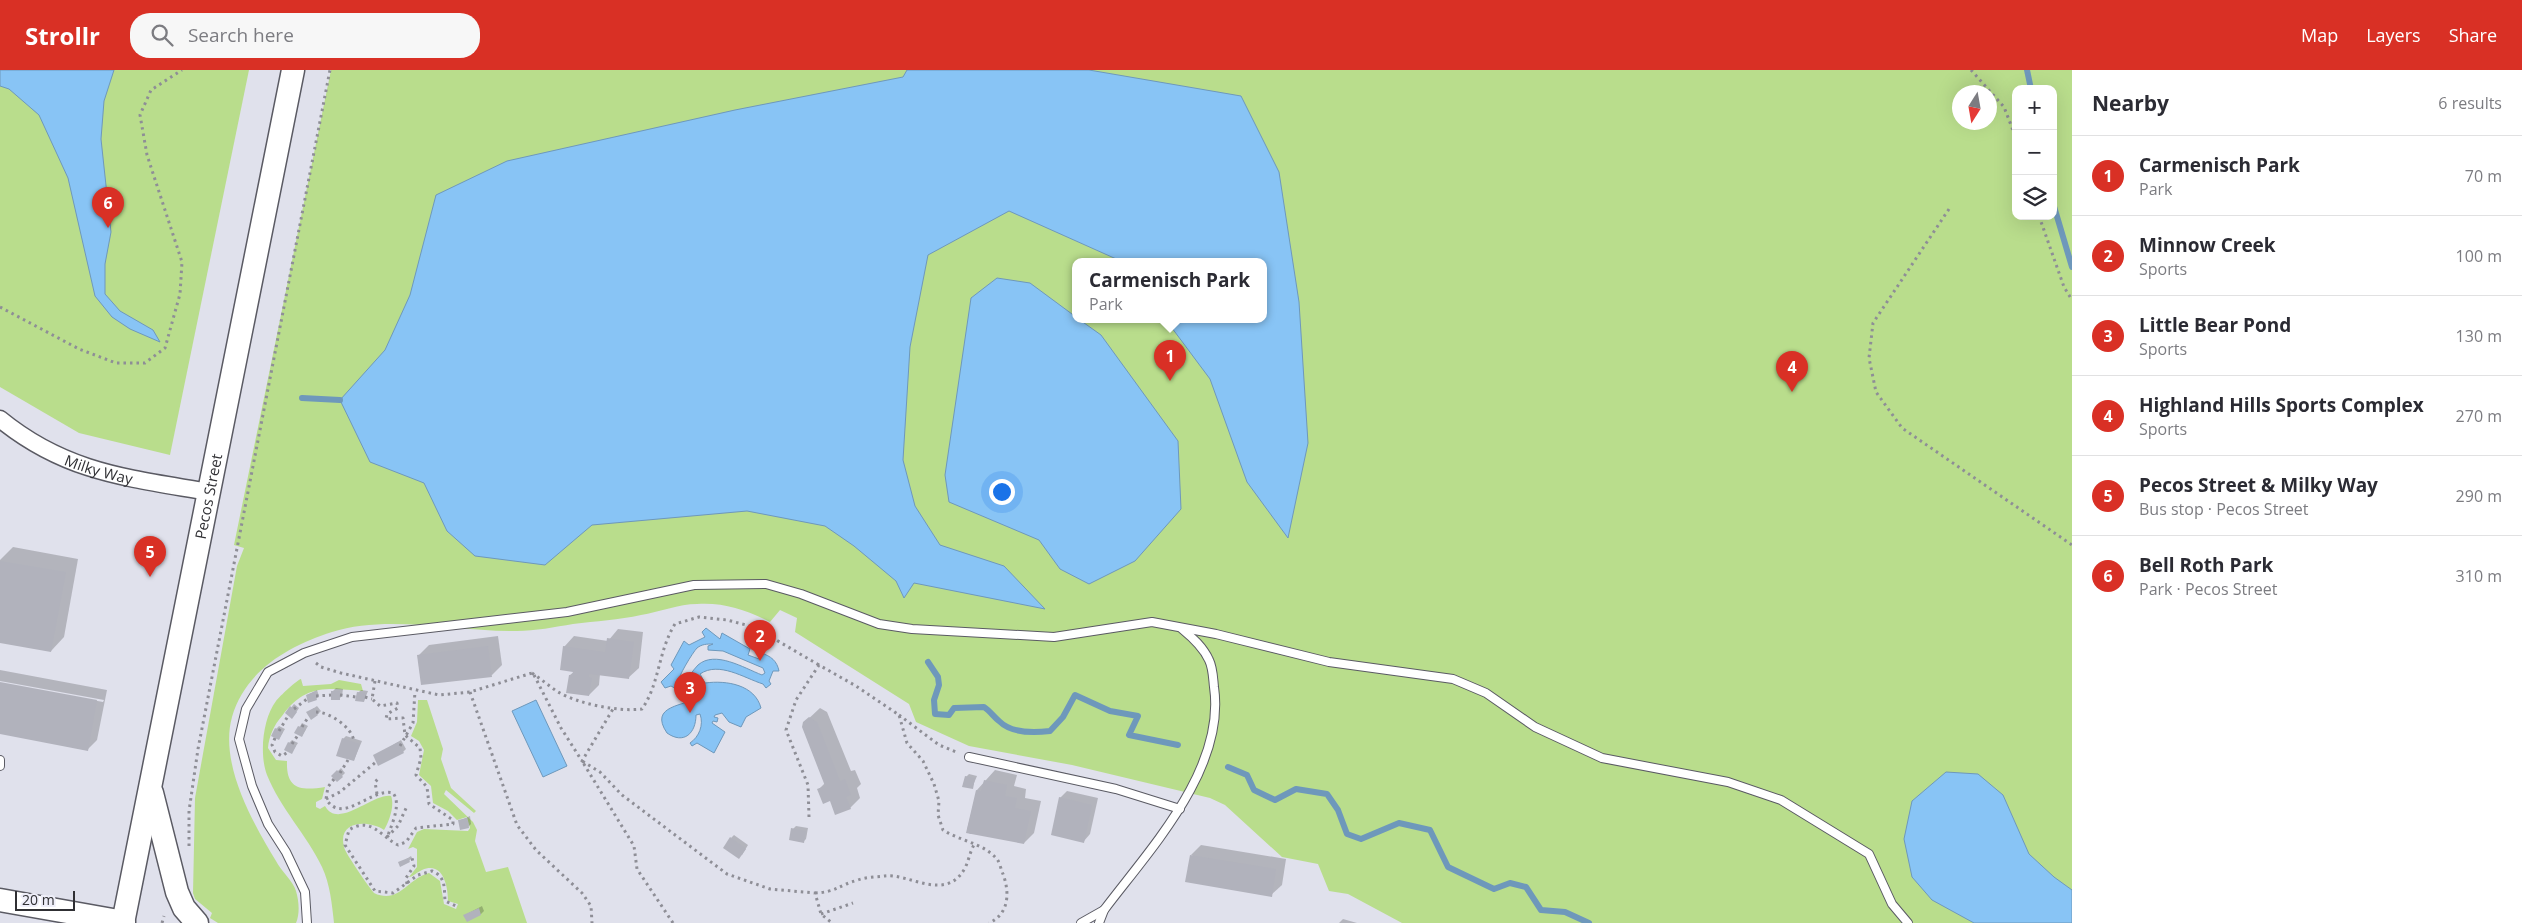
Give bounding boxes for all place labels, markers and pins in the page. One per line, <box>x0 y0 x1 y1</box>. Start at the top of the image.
pin: 6 <box>92 187 124 228</box>
pin: 1 <box>1154 340 1186 381</box>
pin: 4 <box>1776 351 1808 392</box>
pin: 5 <box>134 536 166 577</box>
pin: 2 <box>744 620 776 661</box>
pin: 3 <box>674 672 706 713</box>

